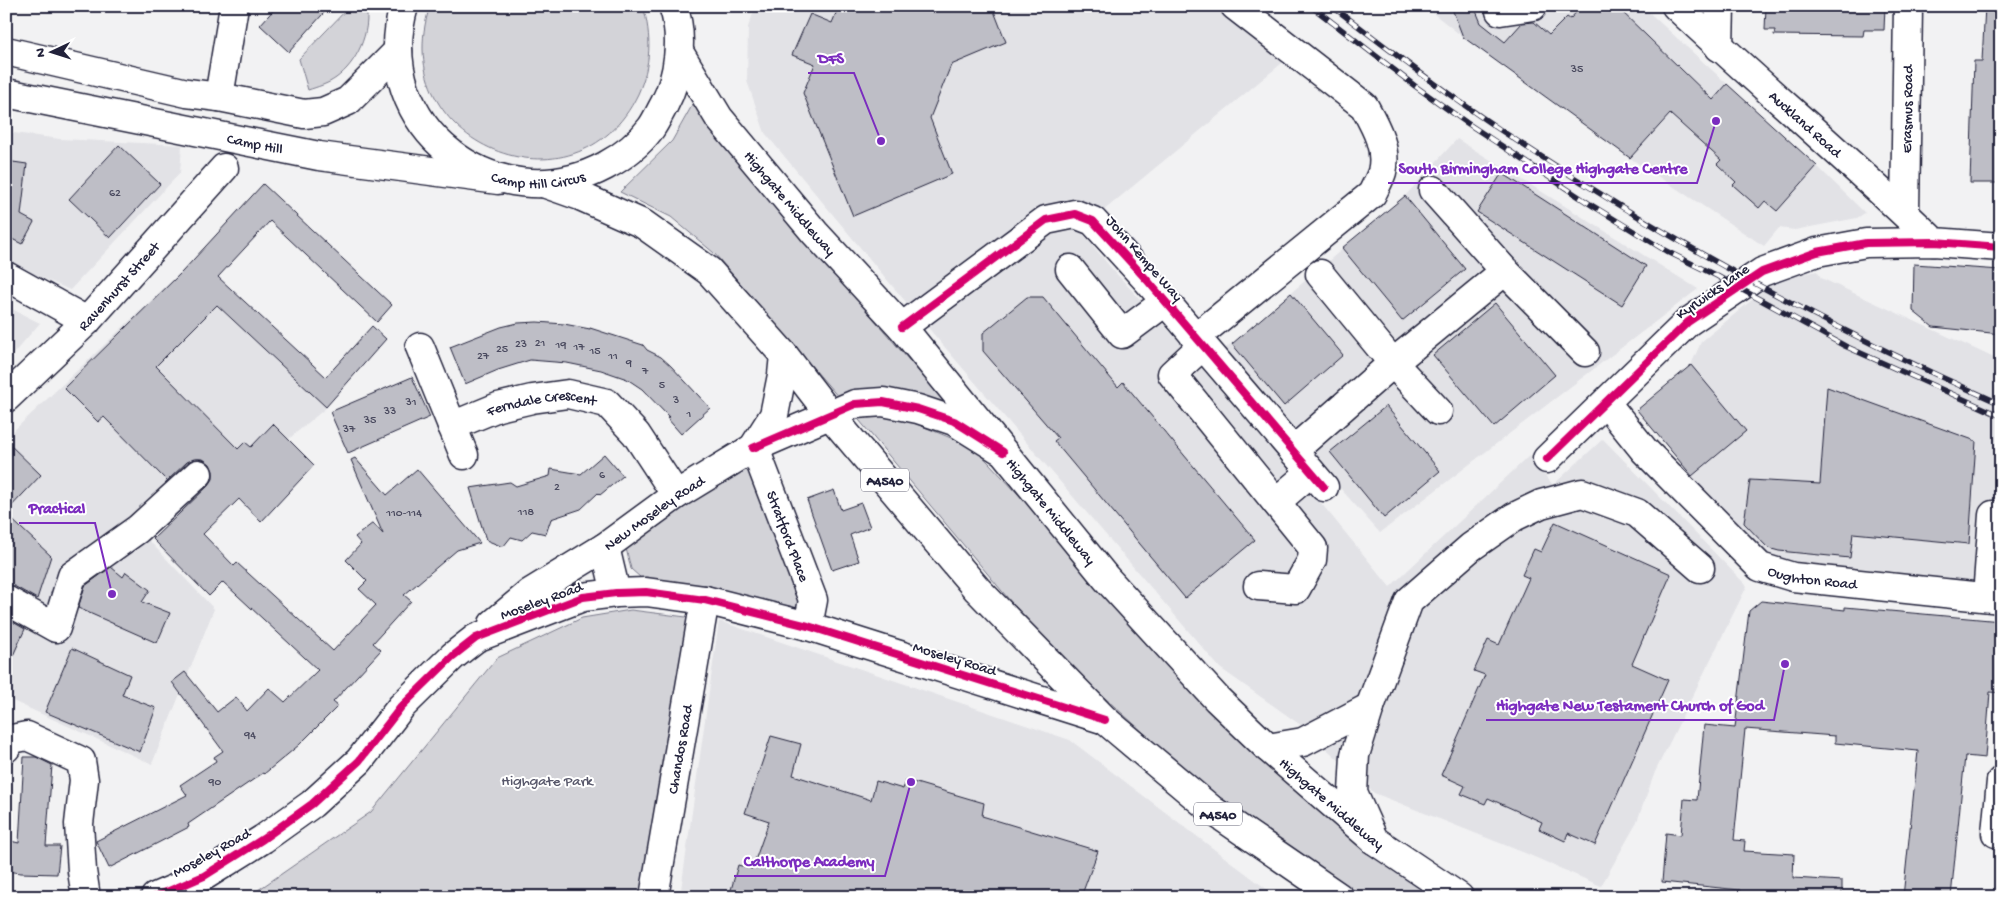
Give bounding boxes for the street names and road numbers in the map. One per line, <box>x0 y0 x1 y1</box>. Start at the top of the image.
street label: Erasmus Road <box>1899 64 1918 153</box>
street label: Auckland Road <box>1764 88 1845 163</box>
street label: Camp Hill <box>225 131 284 159</box>
street label: Highgate Middleway <box>739 148 839 261</box>
street label: Camp Hill Circus <box>488 168 588 194</box>
street label: John Kempe Way <box>1101 213 1186 307</box>
street label: Ravenhurst Street <box>75 238 166 335</box>
street label: Kyrwicks Lane <box>1673 261 1753 324</box>
street label: Ferndale Crescent <box>483 387 600 422</box>
street label: Highgate Middleway <box>1001 455 1099 570</box>
road number: A4540 <box>861 468 909 492</box>
street label: New Moseley Road <box>601 472 709 556</box>
street label: Stratford Place <box>761 489 812 585</box>
street label: Oughton Road <box>1765 563 1859 595</box>
street label: Moseley Road <box>498 578 586 625</box>
street label: Moseley Road <box>911 639 999 681</box>
street label: Chandos Road <box>665 702 698 795</box>
street label: Highgate Middleway <box>1275 755 1387 855</box>
road number: A4540 <box>1194 802 1242 826</box>
street label: Moseley Road <box>170 824 255 883</box>

